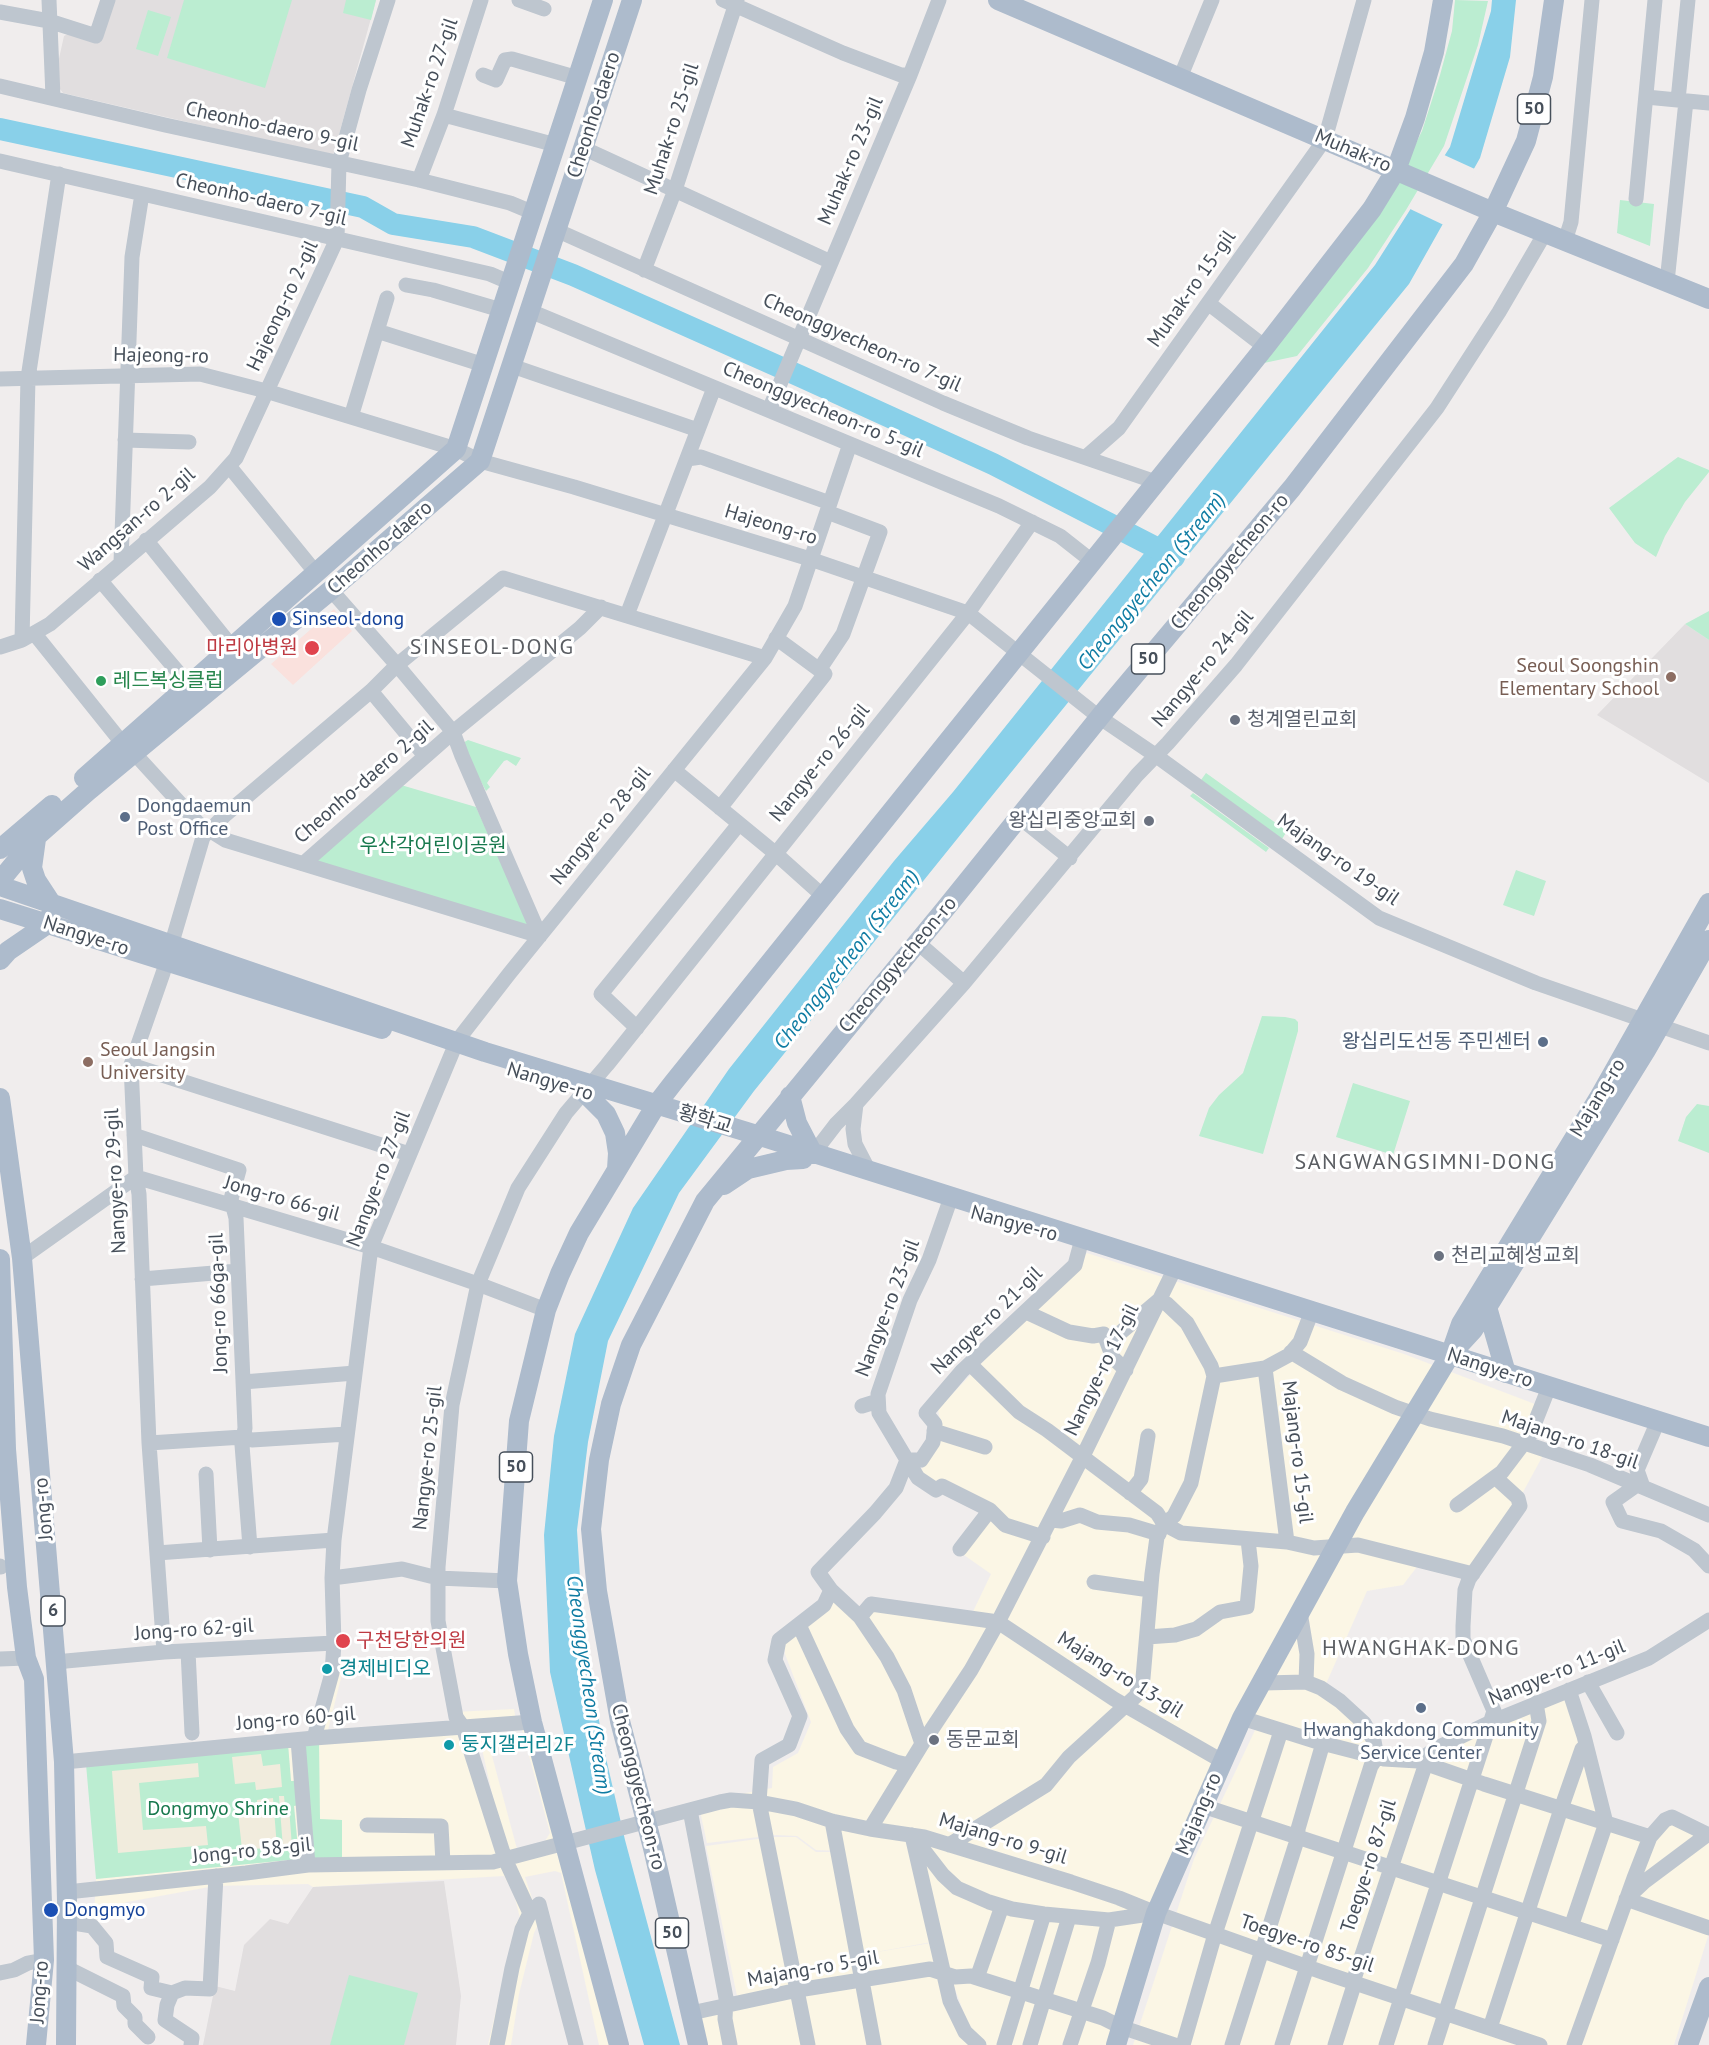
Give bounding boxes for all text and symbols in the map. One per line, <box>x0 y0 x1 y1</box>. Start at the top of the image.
street label: Muhak-ro 27-gil <box>397 15 463 151</box>
street label: Cheonho-daero <box>562 49 626 181</box>
street label: Muhak-ro 25-gil <box>639 60 705 198</box>
street label: Muhak-ro 23-gil <box>813 93 889 229</box>
road number: 50 <box>1518 94 1550 124</box>
street label: Cheonho-daero 9-gil <box>183 97 361 157</box>
street label: Muhak-ro <box>1311 124 1395 178</box>
street label: Cheonho-daero 7-gil <box>173 169 349 231</box>
street label: Muhak-ro 15-gil <box>1143 226 1241 352</box>
street label: Hajeong-ro 2-gil <box>242 237 324 375</box>
street label: Cheonggyecheon-ro 7-gil <box>759 288 965 398</box>
street label: Hajeong-ro <box>113 343 209 369</box>
street label: Cheonggyecheon-ro 5-gil <box>719 357 927 463</box>
street label: Wangsan-ro 2-gil <box>74 463 200 577</box>
water label: Cheonggyecheon (Stream) <box>1073 488 1231 676</box>
street label: Cheonggyecheon-ro <box>1166 489 1294 635</box>
street label: Cheonho-daero <box>323 496 437 600</box>
street label: Hajeong-ro <box>722 500 820 550</box>
street label: Nangye-ro 24-gil <box>1147 606 1259 732</box>
place label: Sinseol-dong <box>292 607 404 631</box>
marker: Sinseol-dong <box>270 610 288 628</box>
district label: SINSEOL-DONG <box>410 635 574 661</box>
place label: 마리아병원 <box>206 636 298 660</box>
marker: 마리아병원 <box>303 639 321 657</box>
road number: 50 <box>1132 644 1164 674</box>
place label: Seoul Soongshin Elementary School <box>1499 654 1659 701</box>
place label: 레드복싱클럽 <box>113 669 223 693</box>
marker: Seoul Soongshin Elementary School <box>1664 670 1678 684</box>
marker: 레드복싱클럽 <box>94 674 108 688</box>
street label: Nangye-ro 26-gil <box>765 699 875 827</box>
place label: 청계열린교회 <box>1247 708 1357 732</box>
marker: 청계열린교회 <box>1228 713 1242 727</box>
street label: Cheonho-daero 2-gil <box>290 715 438 849</box>
street label: Nangye-ro 28-gil <box>546 762 656 890</box>
place label: Dongdaemun Post Office <box>137 794 251 841</box>
place label: 왕십리중앙교회 <box>1008 809 1137 833</box>
street label: Majang-ro 19-gil <box>1272 809 1404 911</box>
marker: Dongdaemun Post Office <box>118 810 132 824</box>
marker: 왕십리중앙교회 <box>1142 814 1156 828</box>
park label: 우산각어린이공원 <box>359 834 507 858</box>
water label: Cheonggyecheon (Stream) <box>769 865 925 1055</box>
street label: Cheonggyecheon-ro <box>834 892 962 1038</box>
street label: Nangye-ro <box>40 911 132 961</box>
place label: 왕십리도선동 주민센터 <box>1342 1030 1531 1054</box>
marker: 왕십리도선동 주민센터 <box>1536 1035 1550 1049</box>
place label: Seoul Jangsin University <box>100 1038 215 1085</box>
street label: Majang-ro <box>1565 1054 1631 1142</box>
marker: Seoul Jangsin University <box>81 1055 95 1069</box>
street label: Nangye-ro <box>504 1058 596 1106</box>
street label: 황학교 <box>675 1100 735 1140</box>
street label: Nangye-ro 27-gil <box>342 1107 416 1251</box>
street label: Nangye-ro 29-gil <box>100 1108 132 1254</box>
district label: SANGWANGSIMNI-DONG <box>1295 1150 1555 1176</box>
street label: Jong-ro 66-gil <box>221 1171 343 1227</box>
street label: Nangye-ro <box>968 1201 1060 1247</box>
street label: Jong-ro 66ga-gil <box>205 1233 233 1373</box>
street label: Nangye-ro 23-gil <box>851 1236 925 1380</box>
place label: 천리교혜성교회 <box>1451 1244 1580 1268</box>
marker: 천리교혜성교회 <box>1432 1249 1446 1263</box>
street label: Nangye-ro 21-gil <box>926 1262 1048 1380</box>
street label: Nangye-ro 17-gil <box>1060 1300 1144 1440</box>
street label: Nangye-ro <box>1444 1343 1536 1393</box>
street label: Majang-ro 15-gil <box>1276 1379 1318 1525</box>
street label: Nangye-ro 25-gil <box>408 1384 448 1532</box>
street label: Majang-ro 18-gil <box>1498 1405 1642 1475</box>
road number: 50 <box>500 1452 532 1482</box>
street label: Jong-ro <box>29 1477 59 1541</box>
water label: Cheonggyecheon (Stream) <box>560 1574 616 1796</box>
road number: 6 <box>41 1596 65 1626</box>
street label: Jong-ro 62-gil <box>134 1614 254 1646</box>
street label: Majang-ro 13-gil <box>1053 1627 1187 1723</box>
place label: 구천당한의원 <box>356 1629 466 1653</box>
marker: 구천당한의원 <box>334 1632 352 1650</box>
street label: Nangye-ro 11-gil <box>1485 1635 1629 1711</box>
district label: HWANGHAK-DONG <box>1322 1636 1520 1662</box>
place label: 경제비디오 <box>339 1657 431 1681</box>
marker: 경제비디오 <box>320 1662 334 1676</box>
street label: Cheonggyecheon-ro <box>606 1701 670 1873</box>
marker: Hwanghakdong Community Service Center <box>1414 1701 1428 1715</box>
street label: Jong-ro 60-gil <box>236 1702 356 1736</box>
place label: Hwanghakdong Community Service Center <box>1303 1718 1539 1765</box>
place label: 동문교회 <box>946 1728 1020 1752</box>
place label: 둥지갤러리2F <box>461 1733 574 1757</box>
marker: 동문교회 <box>927 1733 941 1747</box>
marker: 둥지갤러리2F <box>442 1738 456 1752</box>
street label: Majang-ro <box>1171 1769 1227 1859</box>
street label: Toegye-ro 87-gil <box>1336 1796 1402 1936</box>
park label: Dongmyo Shrine <box>147 1797 289 1821</box>
street label: Majang-ro 9-gil <box>936 1808 1070 1870</box>
street label: Jong-ro 58-gil <box>191 1833 313 1869</box>
place label: Dongmyo <box>64 1898 146 1922</box>
marker: Dongmyo <box>42 1901 60 1919</box>
street label: Toegye-ro 85-gil <box>1237 1910 1377 1978</box>
road number: 50 <box>656 1918 688 1948</box>
street label: Majang-ro 5-gil <box>746 1946 880 1992</box>
street label: Jong-ro <box>26 1960 54 2024</box>

